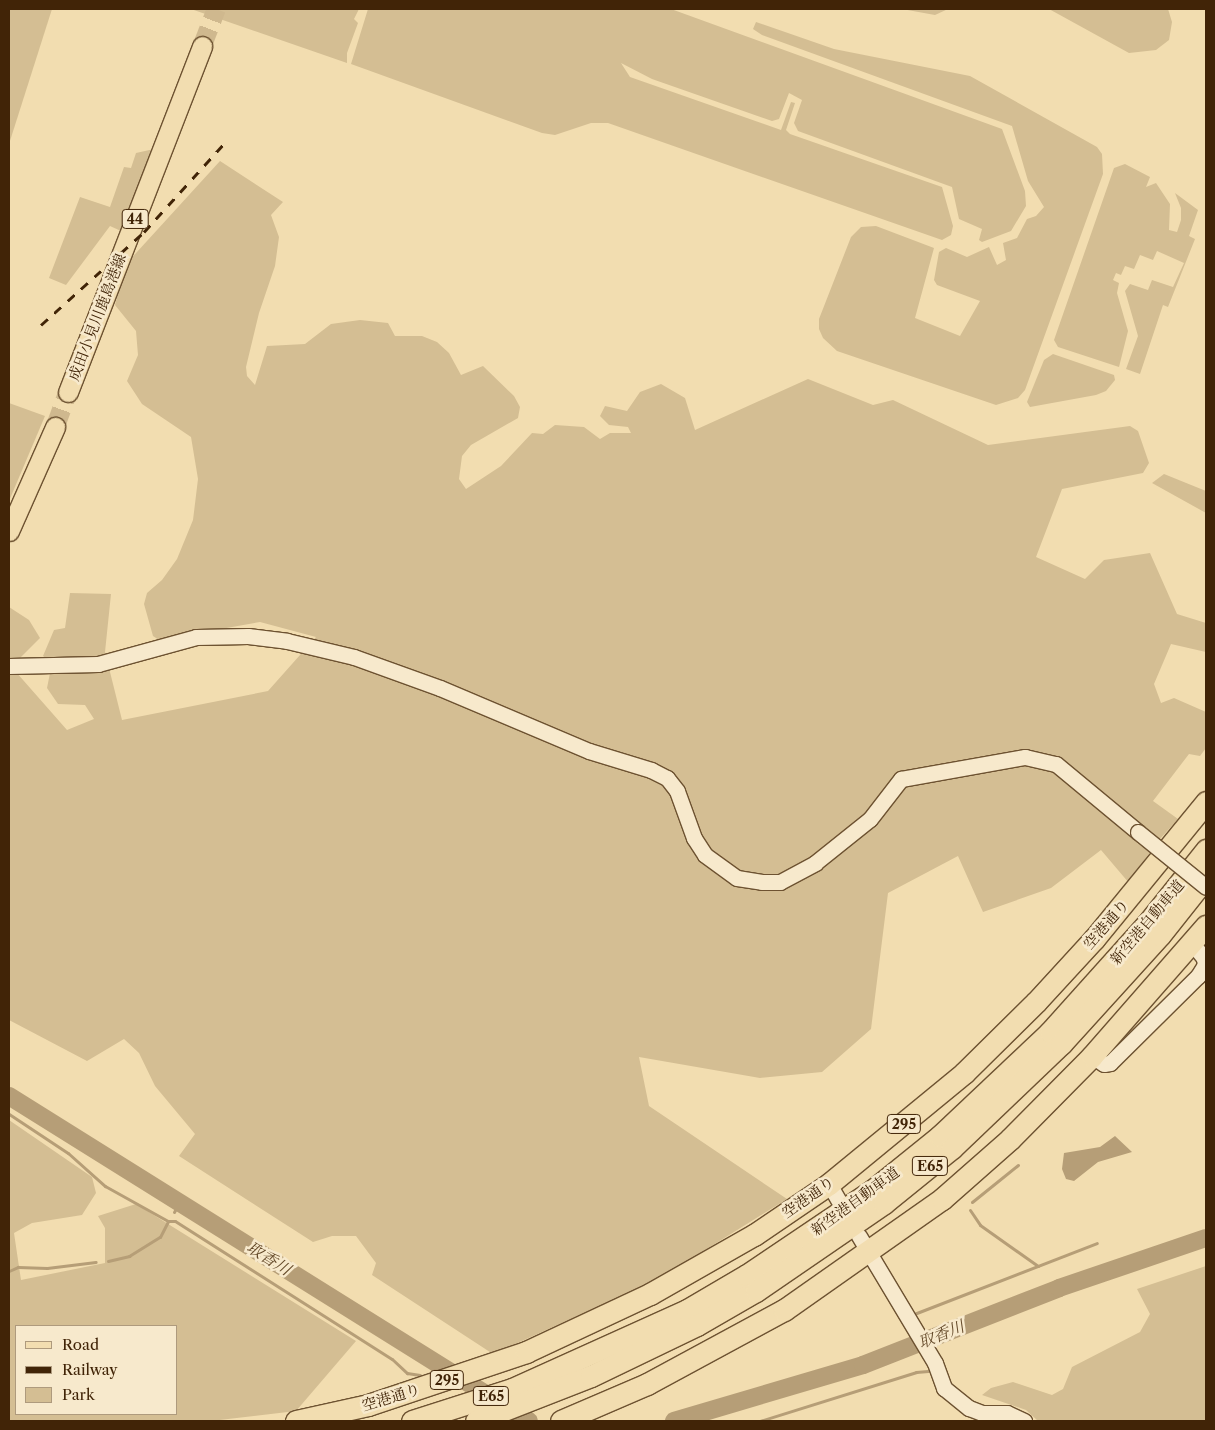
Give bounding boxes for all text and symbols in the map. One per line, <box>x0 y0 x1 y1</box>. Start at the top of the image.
road number: 44 <box>121 208 149 230</box>
street label: 成田小見川鹿島港線 <box>64 251 130 383</box>
street label: 新空港自動車道 <box>1106 876 1188 968</box>
street label: 空港通り <box>1080 895 1132 953</box>
road number: 295 <box>886 1112 922 1136</box>
road number: E65 <box>911 1154 949 1178</box>
street label: 新空港自動車道 <box>807 1163 903 1239</box>
street label: 空港通り <box>778 1172 838 1222</box>
water label: 取香川 <box>244 1237 294 1279</box>
water label: 取香川 <box>915 1316 967 1352</box>
legend <box>15 1325 178 1415</box>
text: Road <box>62 1335 99 1354</box>
text: Railway <box>62 1360 118 1379</box>
road number: 295 <box>430 1368 464 1392</box>
street label: 空港通り <box>360 1380 422 1414</box>
road number: E65 <box>472 1384 510 1408</box>
text: Park <box>62 1385 95 1404</box>

